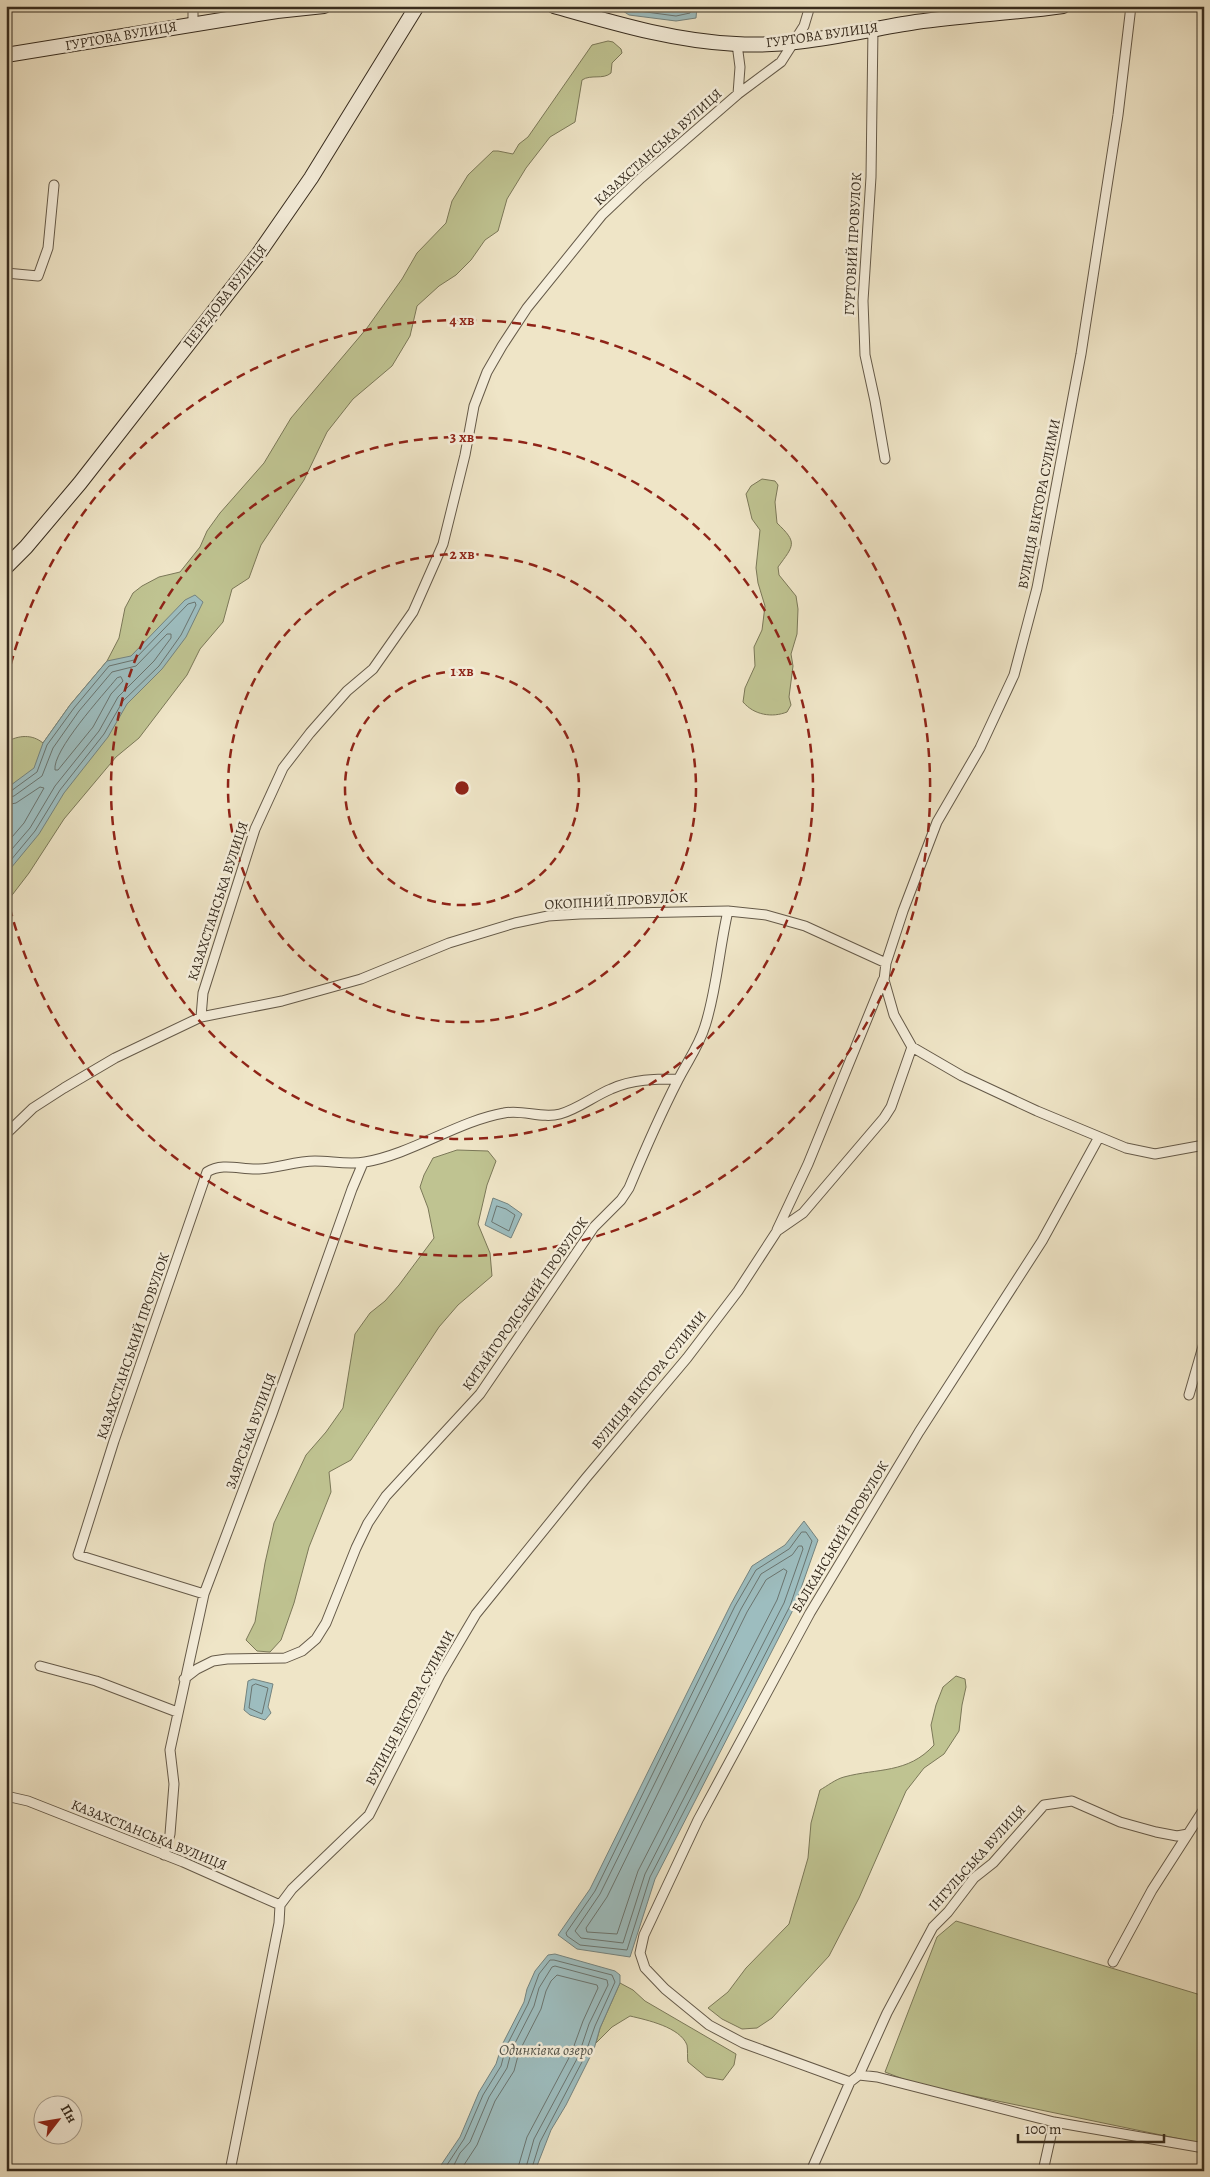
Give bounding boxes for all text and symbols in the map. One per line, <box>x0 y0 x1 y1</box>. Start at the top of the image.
street label: ГУРТОВА ВУЛИЦЯ <box>64 17 178 55</box>
street label: ГУРТОВА ВУЛИЦЯ <box>765 18 879 52</box>
street label: КАЗАХСТАНСЬКА ВУЛИЦЯ <box>590 84 726 210</box>
street label: ГУРТОВИЙ ПРОВУЛОК <box>840 172 866 316</box>
street label: ПЕРЕДОВА ВУЛИЦЯ <box>179 240 271 352</box>
text: 4 хв <box>450 310 474 330</box>
street label: ВУЛИЦЯ ВІКТОРА СУЛИМИ <box>1013 417 1065 591</box>
text: 3 хв <box>450 427 474 447</box>
text: 2 хв <box>449 544 475 564</box>
text: 1 хв <box>450 661 474 681</box>
centre of rings <box>453 779 471 797</box>
street label: КАЗАХСТАНСЬКА ВУЛИЦЯ <box>183 819 253 983</box>
street label: ОКОПНИЙ ПРОВУЛОК <box>544 888 688 914</box>
street label: КИТАЙГОРОДСЬКИЙ ПРОВУЛОК <box>458 1214 592 1394</box>
street label: КАЗАХСТАНСЬКИЙ ПРОВУЛОК <box>92 1250 174 1442</box>
street label: ВУЛИЦЯ ВІКТОРА СУЛИМИ <box>587 1307 711 1453</box>
street label: ЗАЯРСЬКА ВУЛИЦЯ <box>221 1370 281 1492</box>
street label: БАЛКАНСЬКИЙ ПРОВУЛОК <box>787 1458 893 1616</box>
street label: ВУЛИЦЯ ВІКТОРА СУЛИМИ <box>361 1627 459 1789</box>
street label: КАЗАХСТАНСЬКА ВУЛИЦЯ <box>68 1795 230 1875</box>
street label: ІНГУЛЬСЬКА ВУЛИЦЯ <box>924 1801 1030 1915</box>
water label: Одинківка озеро <box>499 2040 593 2060</box>
north arrow <box>32 2094 82 2144</box>
text: Пн <box>56 2101 82 2126</box>
scale bar <box>1018 2112 1164 2144</box>
text: 100 m <box>1025 2119 1062 2139</box>

